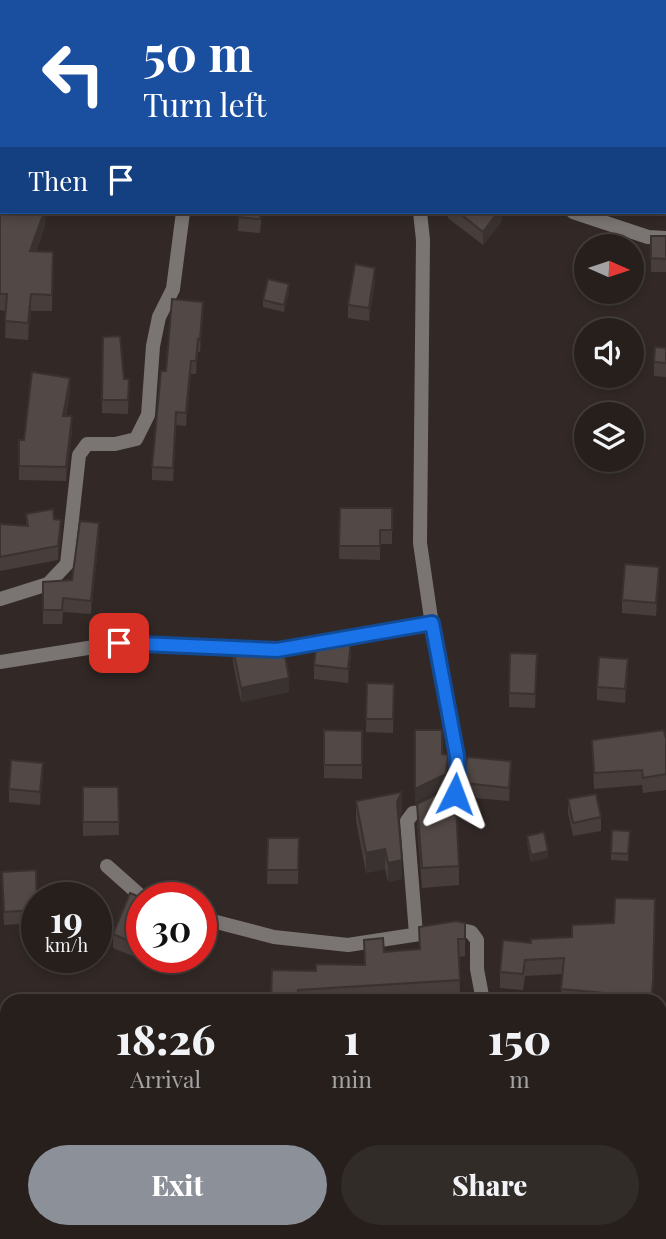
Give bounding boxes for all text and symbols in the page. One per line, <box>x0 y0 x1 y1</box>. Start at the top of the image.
text: 50 m <box>143 19 253 84</box>
icon: left <box>28 28 119 119</box>
text: Turn left <box>143 82 267 125</box>
icon: arrive <box>102 161 140 199</box>
text: Then <box>28 163 88 198</box>
north arrow <box>574 234 644 304</box>
map controls <box>574 234 644 472</box>
button: sound <box>574 318 644 388</box>
button: layers <box>574 402 644 472</box>
pin <box>89 613 149 673</box>
icon: arrive <box>100 624 138 662</box>
position arrow <box>418 757 492 831</box>
speed limit sign: 30 <box>126 882 217 973</box>
text: 19 <box>50 895 83 942</box>
text: km/h <box>45 933 88 957</box>
text: 18:26 <box>116 1010 215 1066</box>
text: 1 <box>343 1010 360 1066</box>
text: 150 <box>488 1010 551 1066</box>
text: Arrival <box>130 1063 201 1094</box>
text: min <box>331 1063 372 1094</box>
text: m <box>509 1063 530 1094</box>
button: Exit <box>28 1145 327 1225</box>
button: Share <box>341 1145 639 1225</box>

